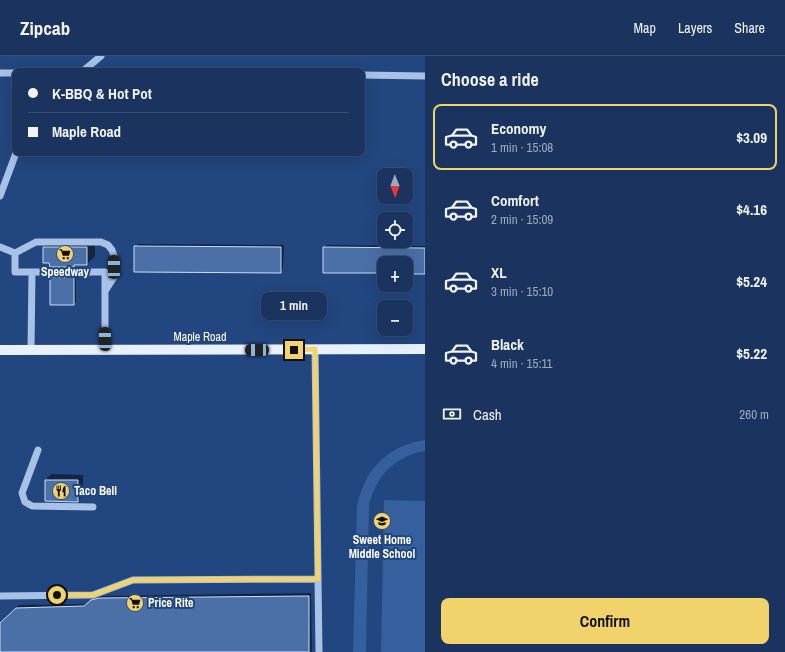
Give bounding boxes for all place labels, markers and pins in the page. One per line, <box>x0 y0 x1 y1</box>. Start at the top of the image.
supermarket icon: Speedway <box>55 244 75 264</box>
place label: Speedway <box>41 264 90 280</box>
restaurant icon: Taco Bell <box>51 481 71 501</box>
place label: Taco Bell <box>74 483 117 499</box>
school or university icon: Sweet Home Middle School <box>372 511 392 531</box>
place label: Sweet Home Middle School <box>349 532 416 562</box>
supermarket icon: Price Rite <box>125 593 145 613</box>
place label: Price Rite <box>148 595 194 611</box>

